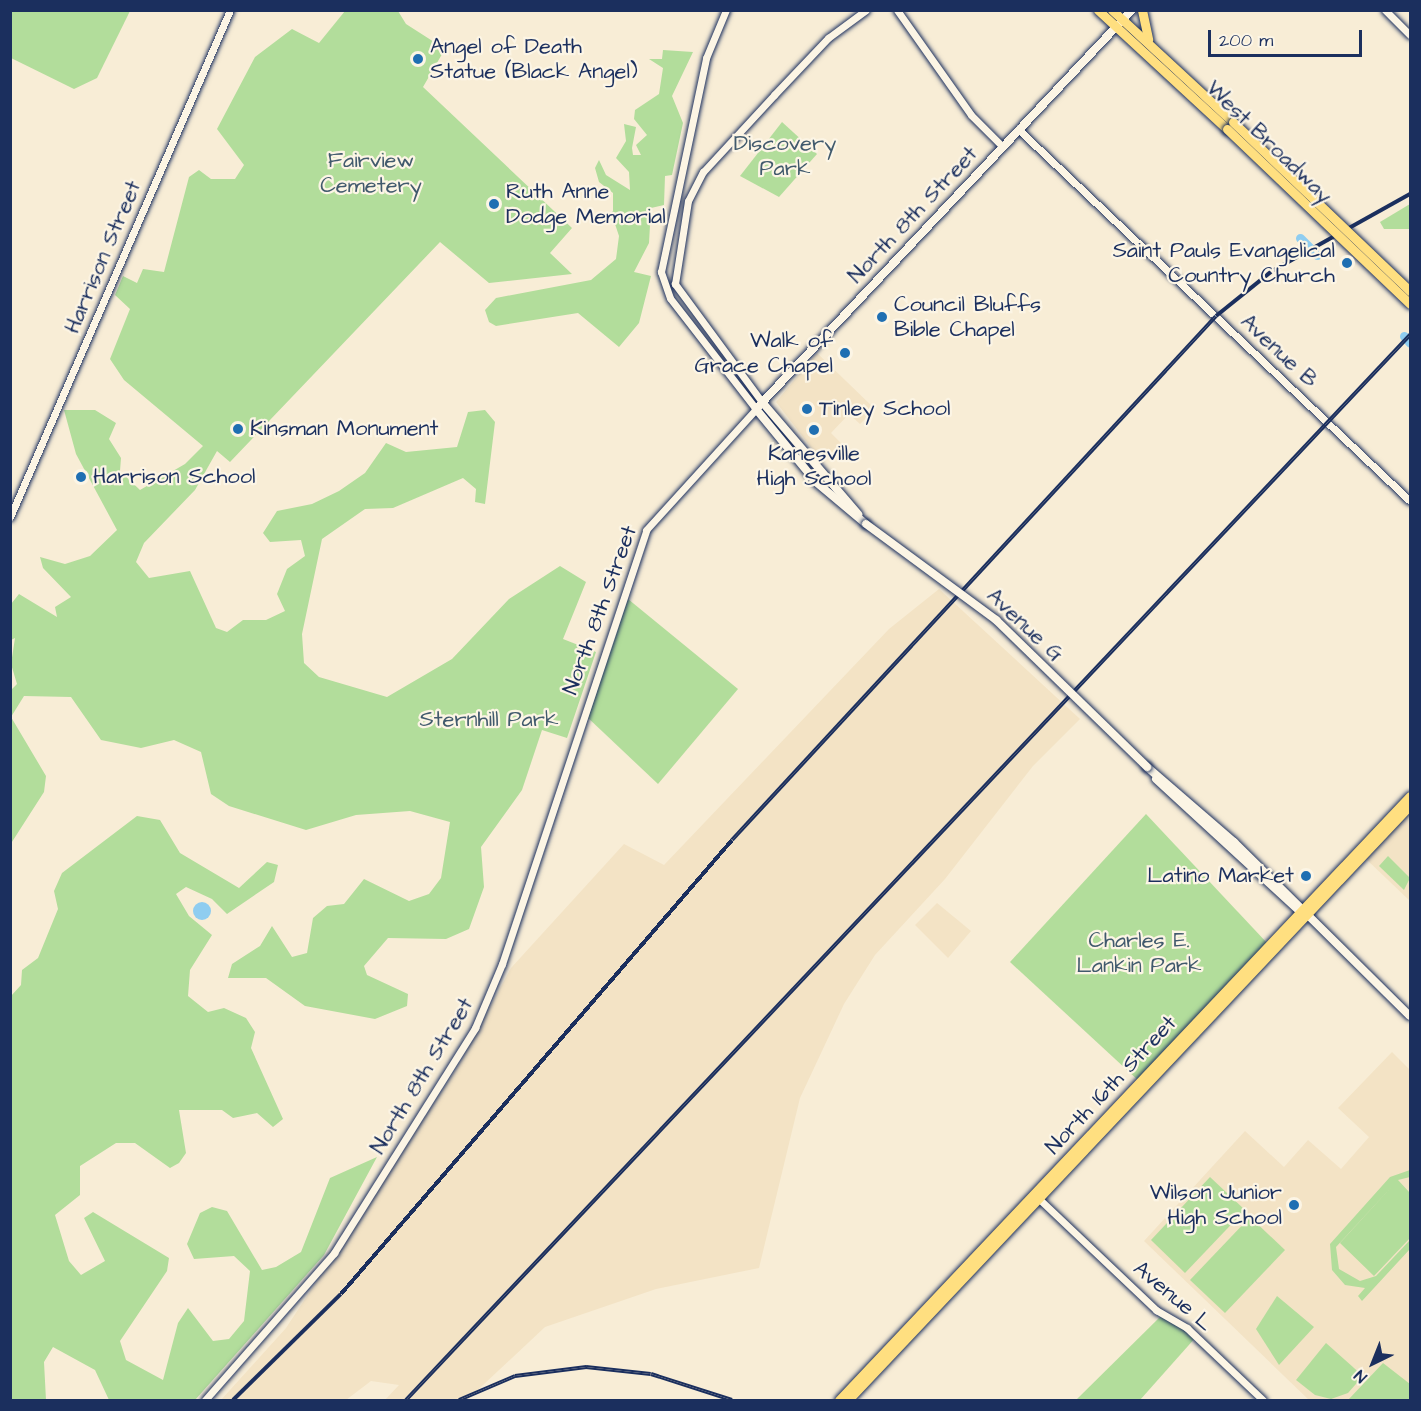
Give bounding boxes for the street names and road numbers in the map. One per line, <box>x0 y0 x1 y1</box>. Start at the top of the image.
street label: West Broadway <box>1200 75 1338 209</box>
street label: North 8th Street <box>843 141 983 289</box>
street label: Harrison Street <box>59 177 147 337</box>
street label: Avenue B <box>1235 309 1323 393</box>
street label: North 8th Street <box>557 522 643 698</box>
street label: Avenue G <box>981 583 1069 667</box>
street label: North 8th Street <box>365 993 479 1159</box>
street label: North 16th Street <box>1040 1010 1182 1160</box>
street label: Avenue L <box>1128 1255 1218 1337</box>

